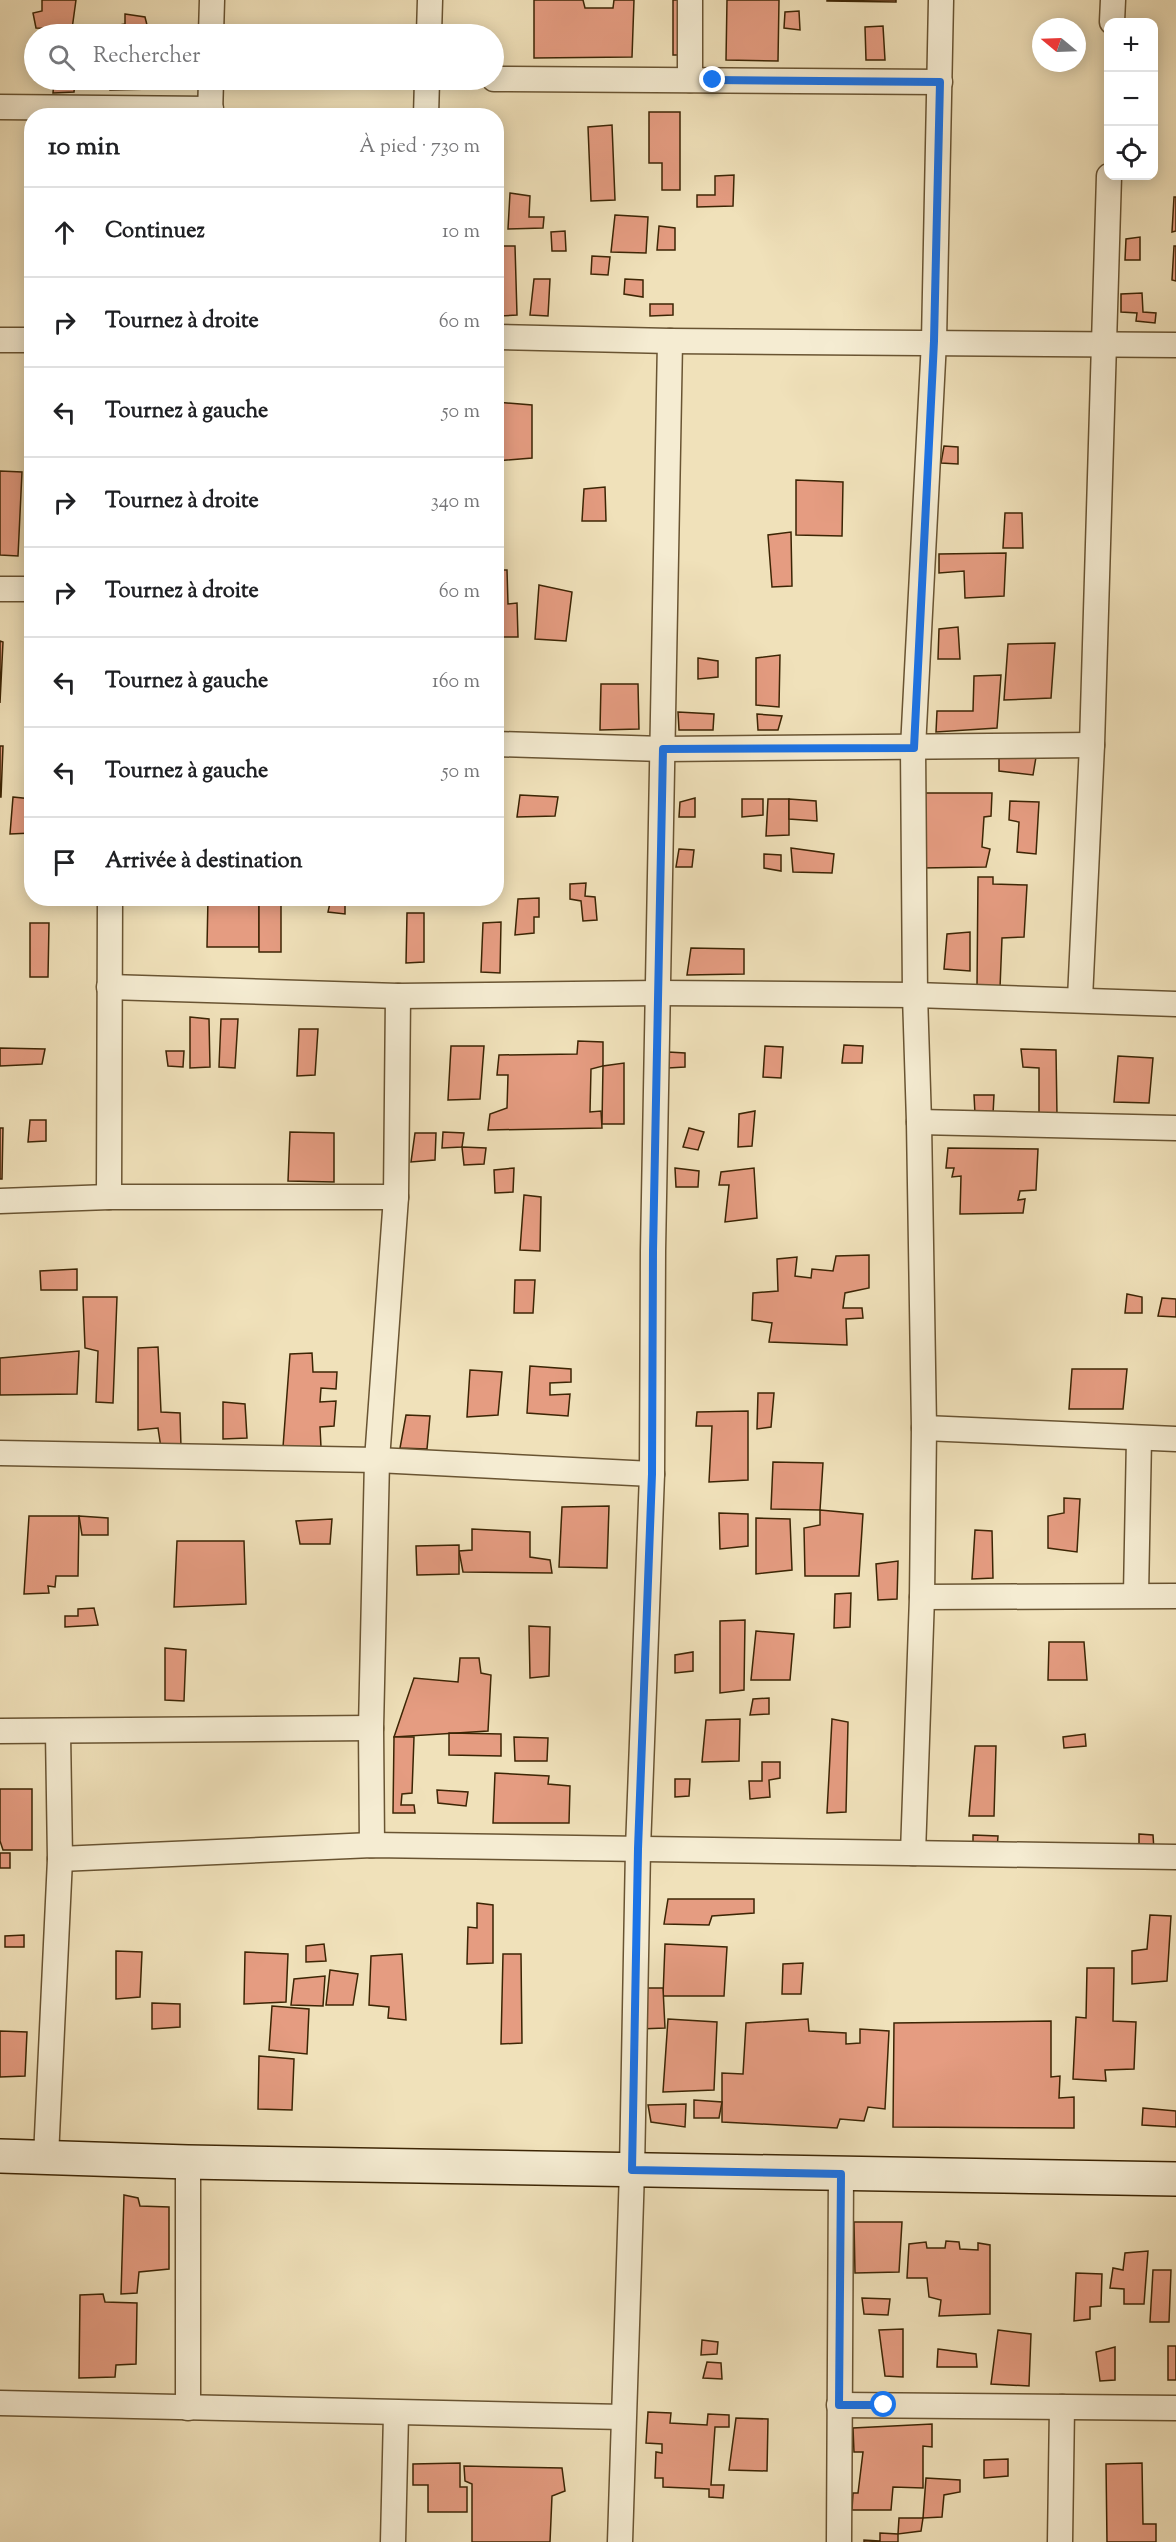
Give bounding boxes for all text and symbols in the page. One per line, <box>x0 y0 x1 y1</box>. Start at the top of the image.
north arrow <box>1032 18 1086 72</box>
map controls <box>1104 18 1158 180</box>
button: + <box>1104 18 1158 72</box>
search box <box>24 24 504 90</box>
icon: search <box>45 41 78 74</box>
text: Rechercher <box>93 41 200 73</box>
route end <box>699 66 725 92</box>
button: − <box>1104 72 1158 126</box>
button: locate <box>1104 126 1158 180</box>
text: 10 min <box>48 129 120 166</box>
text: À pied · 730 m <box>359 133 480 162</box>
icon: ahead <box>48 216 81 249</box>
text: Continuez <box>105 216 205 248</box>
text: 10 m <box>442 218 480 247</box>
icon: right <box>48 306 81 339</box>
text: Tournez à droite <box>105 306 259 338</box>
text: 60 m <box>439 308 480 337</box>
icon: left <box>48 396 81 429</box>
text: Tournez à gauche <box>105 396 268 428</box>
text: 50 m <box>442 398 480 427</box>
icon: right <box>48 486 81 519</box>
text: Tournez à droite <box>105 486 259 518</box>
text: 340 m <box>431 488 480 517</box>
icon: right <box>48 576 81 609</box>
text: Tournez à droite <box>105 576 259 608</box>
text: 60 m <box>439 578 480 607</box>
icon: left <box>48 666 81 699</box>
text: Tournez à gauche <box>105 666 268 698</box>
text: 160 m <box>432 668 480 697</box>
icon: left <box>48 756 81 789</box>
text: Tournez à gauche <box>105 756 268 788</box>
text: 50 m <box>442 758 480 787</box>
icon: arrive <box>48 846 81 879</box>
text: Arrivée à destination <box>105 846 302 878</box>
route start <box>870 2391 896 2417</box>

